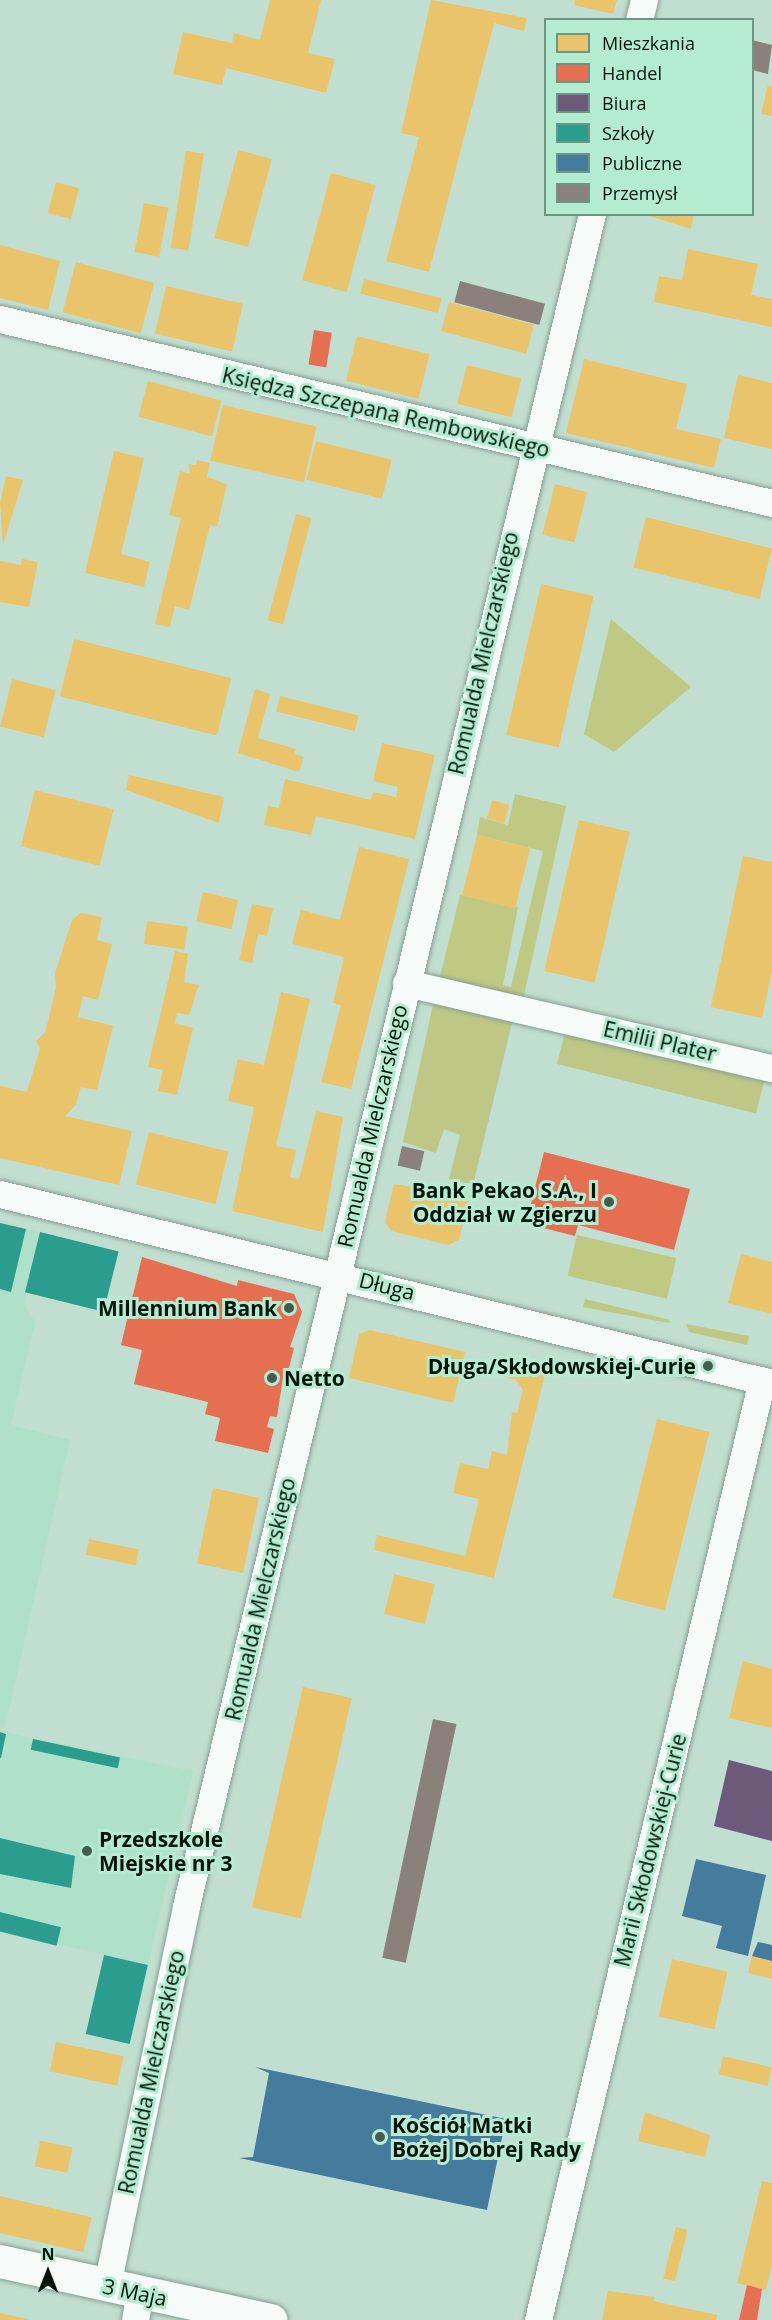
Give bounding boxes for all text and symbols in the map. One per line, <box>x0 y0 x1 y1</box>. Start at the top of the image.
legend <box>544 18 754 216</box>
text: Mieszkania <box>602 31 695 55</box>
text: Handel <box>602 61 662 85</box>
text: Biura <box>602 91 647 115</box>
text: Szkoły <box>602 121 654 145</box>
text: Publiczne <box>602 151 682 175</box>
text: Przemysł <box>602 181 678 205</box>
street label: Księdza Szczepana Rembowskiego <box>220 362 552 462</box>
street label: Romualda Mielczarskiego <box>443 529 523 777</box>
street label: Romualda Mielczarskiego <box>332 1002 412 1250</box>
street label: Emilii Plater <box>601 1016 719 1066</box>
place label: Bank Pekao S.A., I Oddział w Zgierzu <box>412 1177 597 1227</box>
marker: Bank Pekao S.A., I Oddział w Zgierzu <box>602 1195 616 1209</box>
street label: Długa <box>357 1267 417 1305</box>
place label: Millennium Bank <box>98 1295 277 1321</box>
marker: Millennium Bank <box>282 1301 296 1315</box>
place label: Długa/Skłodowskiej-Curie <box>428 1353 696 1379</box>
marker: Długa/Skłodowskiej-Curie <box>701 1359 715 1373</box>
place label: Netto <box>284 1365 345 1391</box>
marker: Netto <box>265 1371 279 1385</box>
street label: Romualda Mielczarskiego <box>220 1475 300 1723</box>
street label: Marii Skłodowskiej-Curie <box>609 1731 691 1969</box>
place label: Przedszkole Miejskie nr 3 <box>99 1826 233 1876</box>
marker: Przedszkole Miejskie nr 3 <box>80 1844 94 1858</box>
street label: Romualda Mielczarskiego <box>113 1948 189 2196</box>
place label: Kościół Matki Bożej Dobrej Rady <box>392 2112 581 2162</box>
marker: Kościół Matki Bożej Dobrej Rady <box>373 2130 387 2144</box>
north arrow <box>18 2242 78 2302</box>
text: N <box>41 2243 55 2265</box>
street label: 3 Maja <box>101 2273 169 2311</box>

